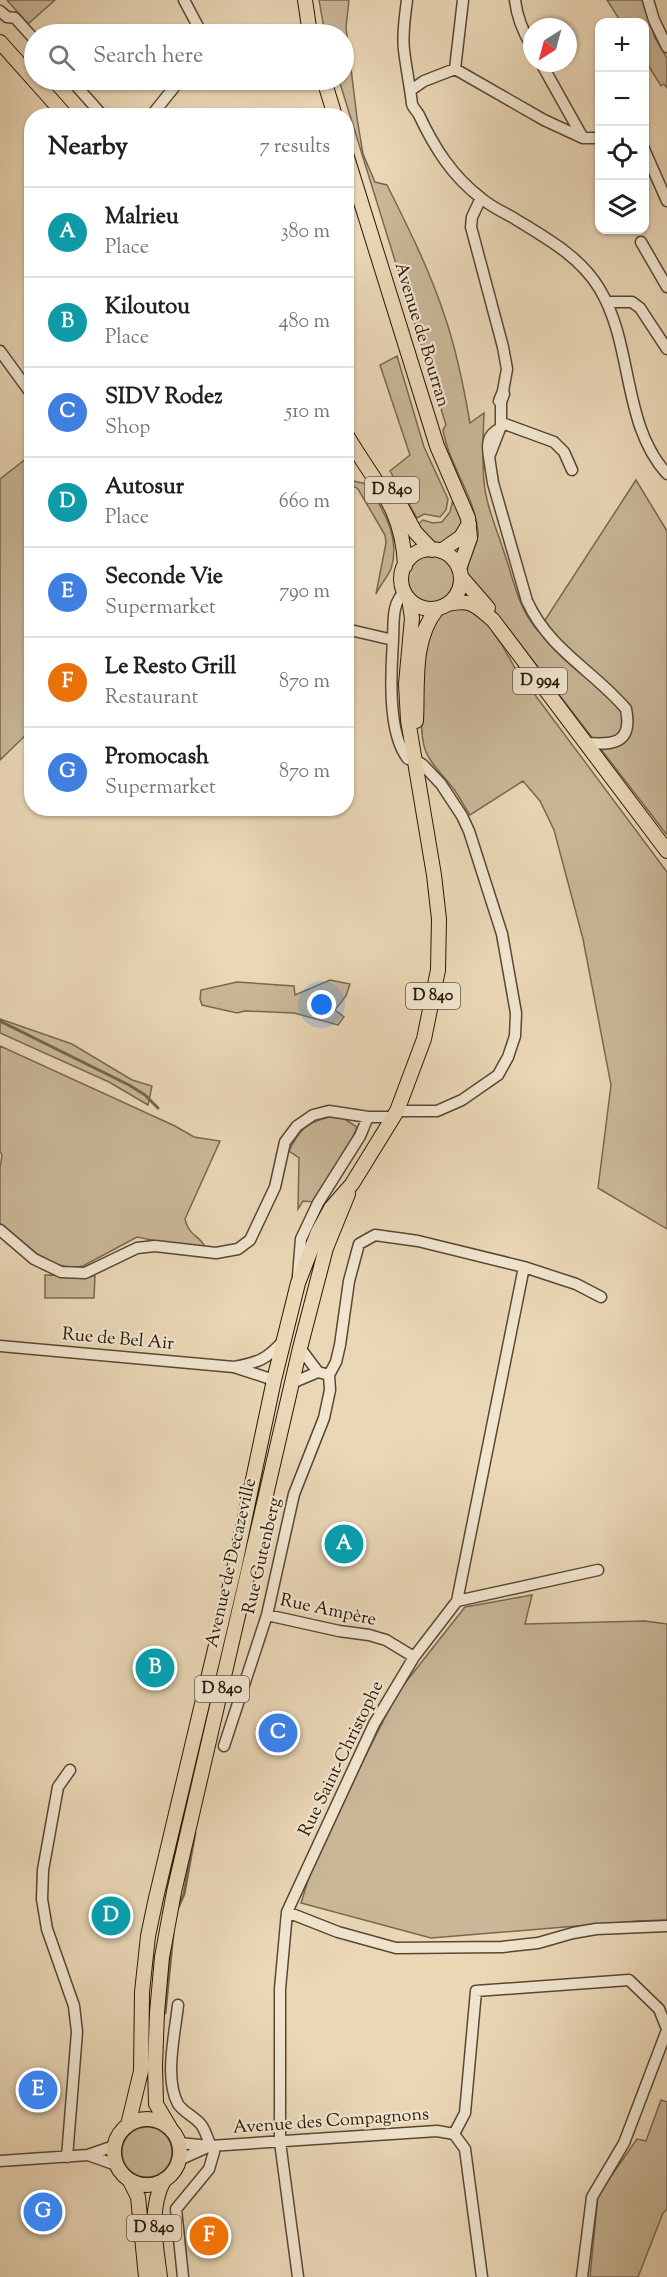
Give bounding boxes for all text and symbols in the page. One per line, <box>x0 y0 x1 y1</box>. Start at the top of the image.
north arrow <box>523 18 577 72</box>
map controls <box>595 18 649 234</box>
button: + <box>595 18 649 72</box>
search box <box>24 24 354 90</box>
icon: search <box>45 41 78 74</box>
text: Search here <box>93 41 203 73</box>
button: − <box>595 72 649 126</box>
button: locate <box>595 126 649 180</box>
text: Nearby <box>48 129 128 166</box>
text: 7 results <box>259 133 330 162</box>
button: layers <box>595 180 649 234</box>
text: Malrieu <box>105 202 179 234</box>
text: A <box>59 218 76 247</box>
text: 380 m <box>281 218 330 247</box>
text: Place <box>105 234 149 263</box>
street label: Avenue de Bourran <box>387 259 455 411</box>
text: Kiloutou <box>105 292 190 324</box>
text: B <box>61 308 74 337</box>
text: 480 m <box>279 308 330 337</box>
text: Place <box>105 324 149 353</box>
text: SIDV Rodez <box>105 382 223 414</box>
text: C <box>59 398 76 427</box>
text: 510 m <box>285 398 330 427</box>
text: Shop <box>105 414 150 443</box>
text: Autosur <box>105 472 184 504</box>
road number: D 840 <box>365 477 419 503</box>
text: D <box>60 488 75 517</box>
text: 660 m <box>279 488 330 517</box>
text: Place <box>105 504 149 533</box>
text: Seconde Vie <box>105 562 223 594</box>
text: E <box>61 578 74 607</box>
text: 790 m <box>279 578 330 607</box>
text: Supermarket <box>105 594 216 623</box>
text: Le Resto Grill <box>105 652 236 684</box>
text: F <box>62 668 73 697</box>
text: 870 m <box>279 668 330 697</box>
road number: D 994 <box>513 668 567 694</box>
text: Restaurant <box>105 684 198 713</box>
text: Promocash <box>105 742 209 774</box>
text: G <box>59 758 76 787</box>
text: 870 m <box>279 758 330 787</box>
text: Supermarket <box>105 774 216 803</box>
road number: D 840 <box>406 983 460 1009</box>
your location <box>307 990 336 1019</box>
street label: Rue de Bel Air <box>61 1322 175 1358</box>
street label: Avenue de Decazeville <box>200 1476 264 1650</box>
street label: Rue Gutenberg <box>237 1495 289 1617</box>
pin: A <box>324 1522 364 1566</box>
street label: Rue Ampère <box>277 1588 379 1634</box>
pin: B <box>136 1646 174 1690</box>
road number: D 840 <box>195 1676 249 1702</box>
street label: Rue Saint-Christophe <box>293 1677 391 1841</box>
pin: C <box>258 1710 298 1756</box>
pin: D <box>92 1894 130 1938</box>
pin: E <box>18 2068 57 2112</box>
street label: Avenue des Compagnons <box>232 2102 430 2142</box>
pin: G <box>24 2190 63 2234</box>
pin: F <box>190 2214 228 2258</box>
road number: D 840 <box>127 2215 181 2241</box>

